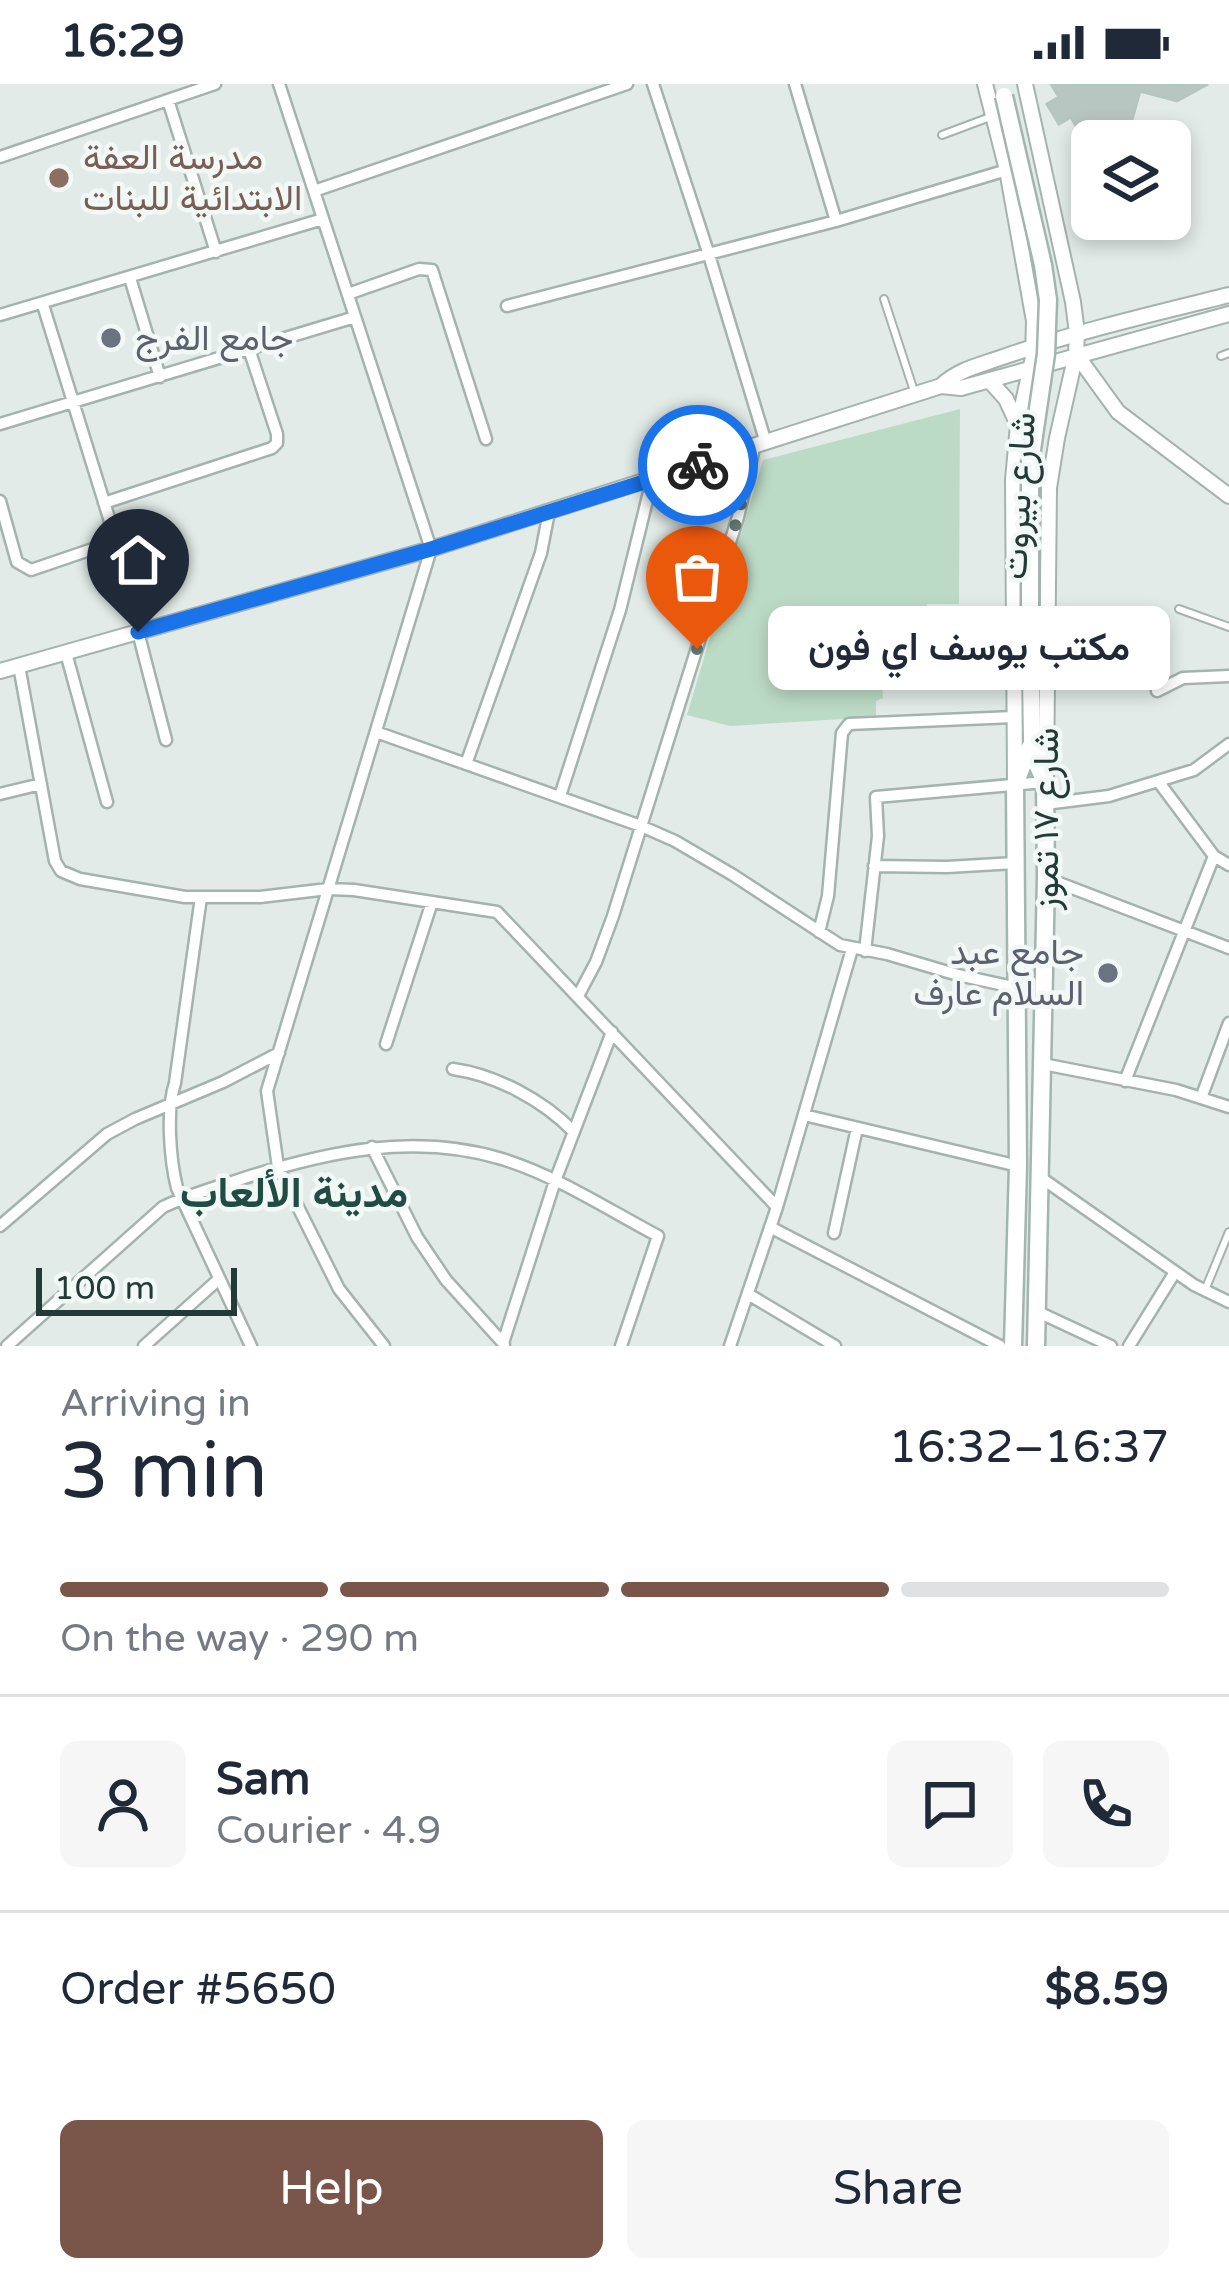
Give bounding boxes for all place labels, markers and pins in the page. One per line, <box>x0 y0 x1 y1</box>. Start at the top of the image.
place label: مدرسة العفة الابتدائية للبنات <box>83 136 302 220</box>
marker: مدرسة العفة الابتدائية للبنات <box>46 165 72 191</box>
place label: جامع الفرج <box>135 317 293 363</box>
marker: جامع الفرج <box>98 325 124 351</box>
pin <box>87 509 189 632</box>
pin <box>646 526 748 649</box>
callout: مكتب يوسف اي فون <box>769 607 1171 691</box>
place label: جامع عبد السلام عارف <box>913 931 1084 1016</box>
marker: جامع عبد السلام عارف <box>1095 960 1121 986</box>

